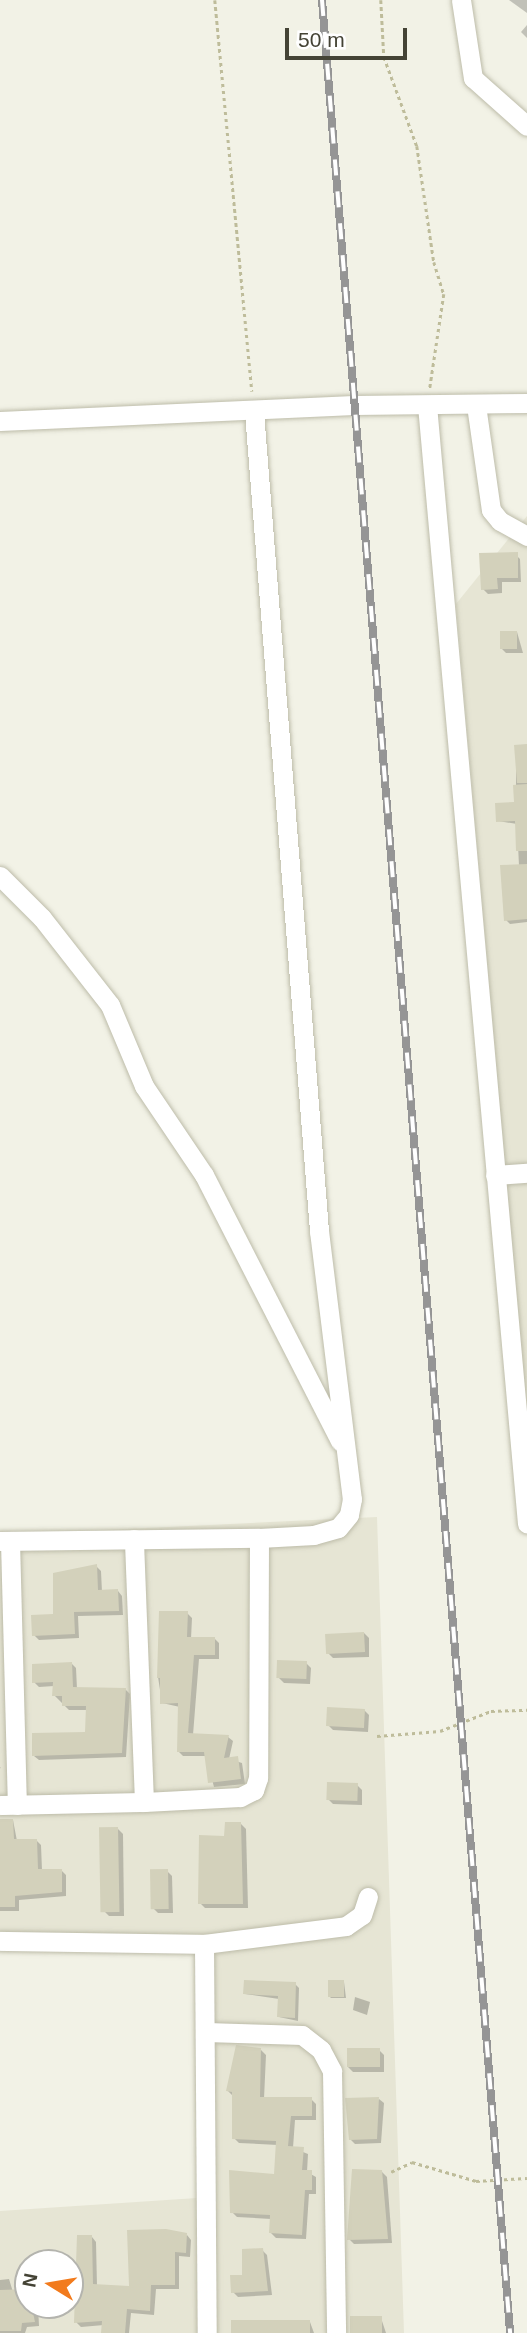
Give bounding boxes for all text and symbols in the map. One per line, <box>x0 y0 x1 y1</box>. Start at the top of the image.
scale bar <box>289 14 412 58</box>
text: 50 m <box>298 28 345 51</box>
north arrow <box>14 2249 84 2319</box>
text: N <box>18 2272 41 2289</box>

